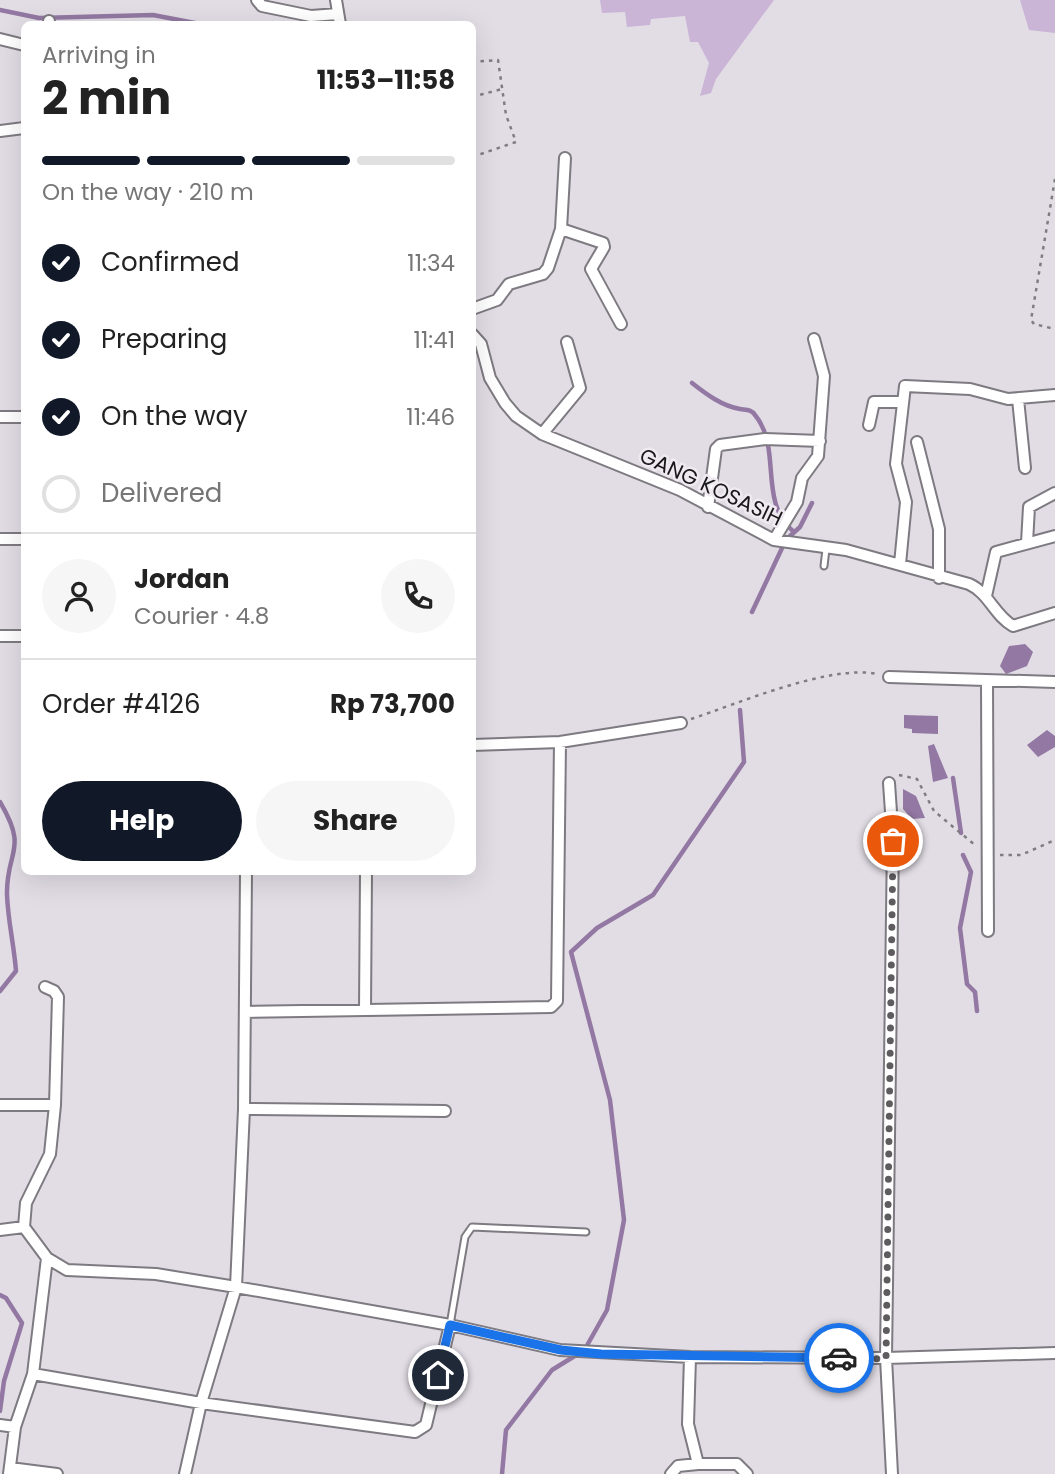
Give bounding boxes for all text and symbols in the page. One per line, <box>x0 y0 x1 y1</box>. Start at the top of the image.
text: Arriving in <box>42 39 156 71</box>
text: 11:53–11:58 <box>317 62 455 98</box>
text: 2 min <box>42 66 171 130</box>
text: On the way · 210 m <box>42 176 254 208</box>
icon: check <box>42 244 80 282</box>
text: Confirmed <box>101 244 239 280</box>
text: 11:34 <box>407 247 455 279</box>
icon: check <box>42 321 80 359</box>
text: Preparing <box>101 321 227 357</box>
text: 11:41 <box>414 324 455 356</box>
icon: check <box>42 398 80 436</box>
text: On the way <box>101 398 248 434</box>
text: 11:46 <box>406 401 455 433</box>
street label: GANG KOSASIH <box>635 441 787 532</box>
text: Delivered <box>101 475 222 511</box>
button: person <box>42 559 116 633</box>
button: phone <box>381 559 455 633</box>
text: Jordan <box>134 561 230 597</box>
text: Courier · 4.8 <box>134 600 269 632</box>
text: Order #4126 <box>42 686 200 722</box>
text: Rp 73,700 <box>330 686 455 722</box>
button: Help <box>42 781 242 861</box>
button: Share <box>256 781 455 861</box>
pin <box>863 811 923 871</box>
icon: bag <box>874 822 912 860</box>
courier <box>804 1323 874 1393</box>
icon: car <box>820 1339 858 1377</box>
pin <box>408 1345 468 1405</box>
icon: home <box>419 1356 457 1394</box>

